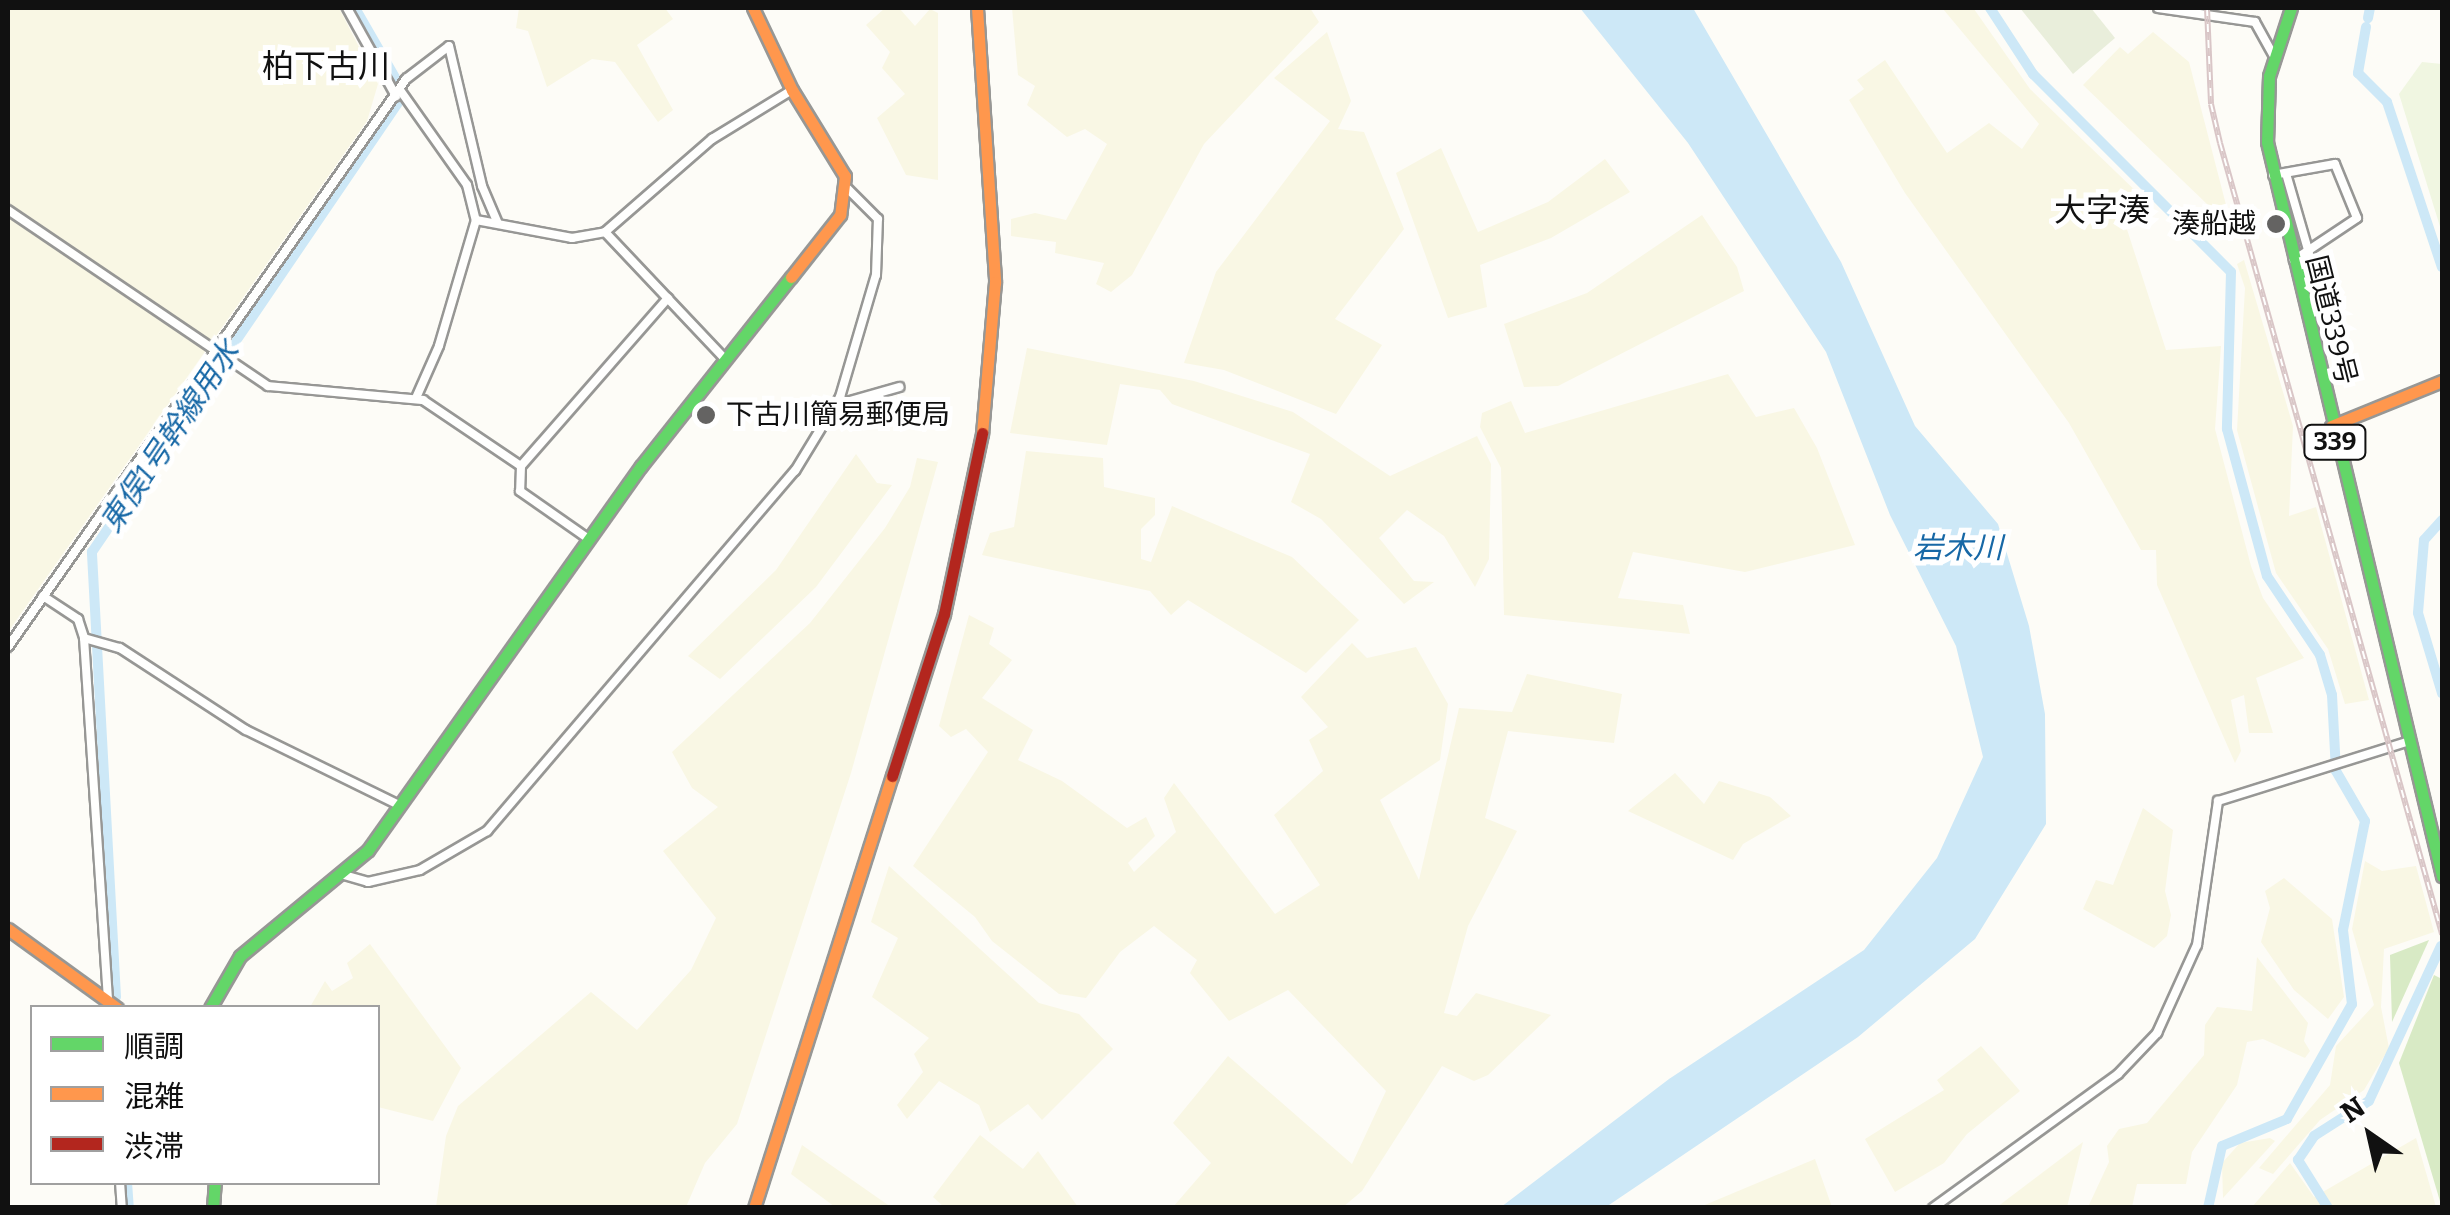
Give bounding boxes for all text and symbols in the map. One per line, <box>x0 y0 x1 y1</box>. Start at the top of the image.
district label: 柏下古川 <box>262 47 390 85</box>
district label: 大字湊 <box>2054 191 2150 229</box>
place label: 湊船越 <box>2172 207 2256 241</box>
marker: 湊船越 <box>2265 213 2287 235</box>
street label: 国道339号 <box>2299 252 2363 388</box>
water label: 東俣1号幹線用水 <box>93 335 247 539</box>
place label: 下古川簡易郵便局 <box>726 398 950 432</box>
marker: 下古川簡易郵便局 <box>695 404 717 426</box>
road number: 339 <box>2302 422 2368 462</box>
water label: 岩木川 <box>1913 530 2003 566</box>
legend <box>30 1005 380 1185</box>
text: 順調 <box>124 1029 184 1065</box>
text: 混雑 <box>124 1079 184 1115</box>
north arrow <box>2320 1085 2420 1185</box>
text: N <box>2335 1090 2371 1129</box>
text: 渋滞 <box>124 1129 184 1165</box>

